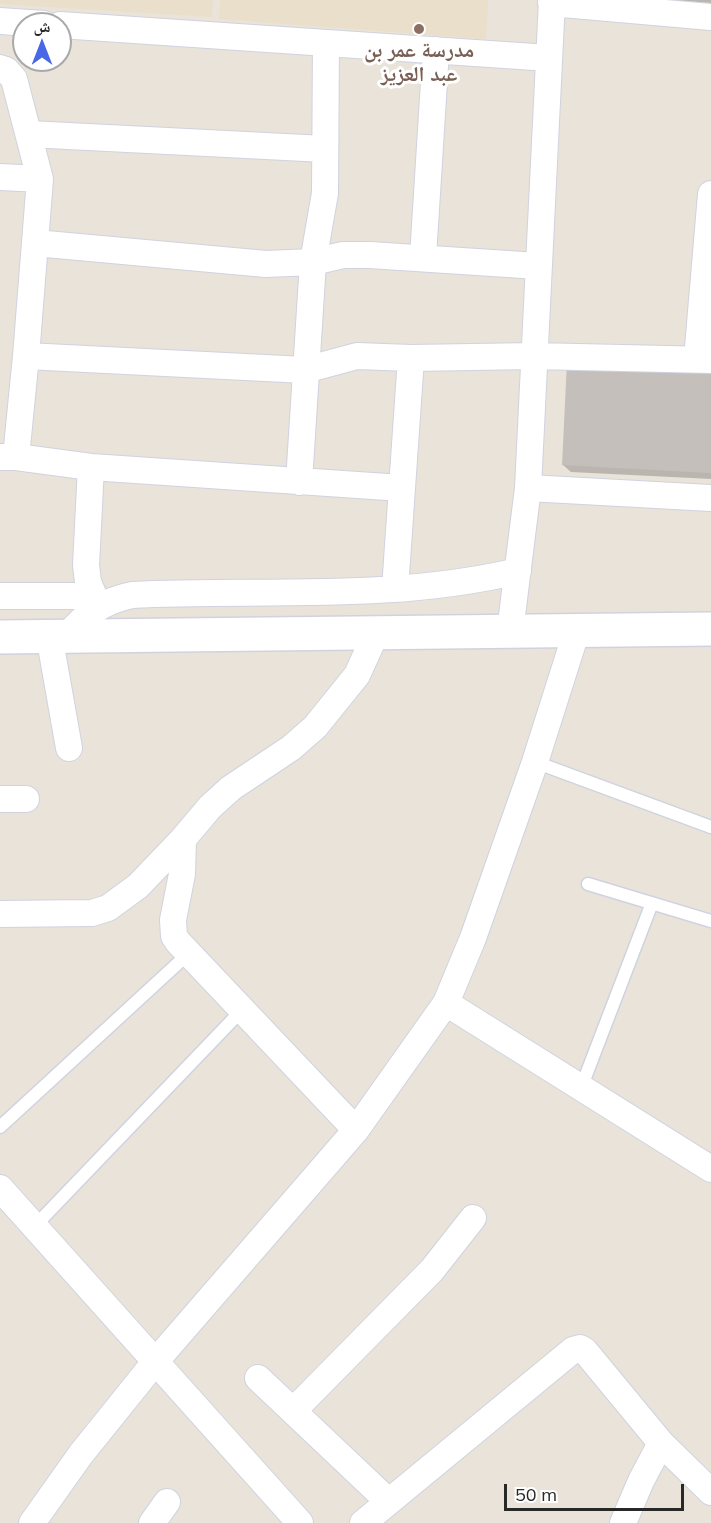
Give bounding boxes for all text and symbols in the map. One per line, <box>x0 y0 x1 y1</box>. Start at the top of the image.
north arrow <box>12 12 72 72</box>
text: ش <box>34 16 50 36</box>
marker: مدرسة عمر بن عبد العزيز <box>412 22 426 36</box>
place label: مدرسة عمر بن عبد العزيز <box>364 38 474 88</box>
scale bar <box>507 1472 687 1510</box>
text: 50 m <box>515 1483 557 1506</box>

